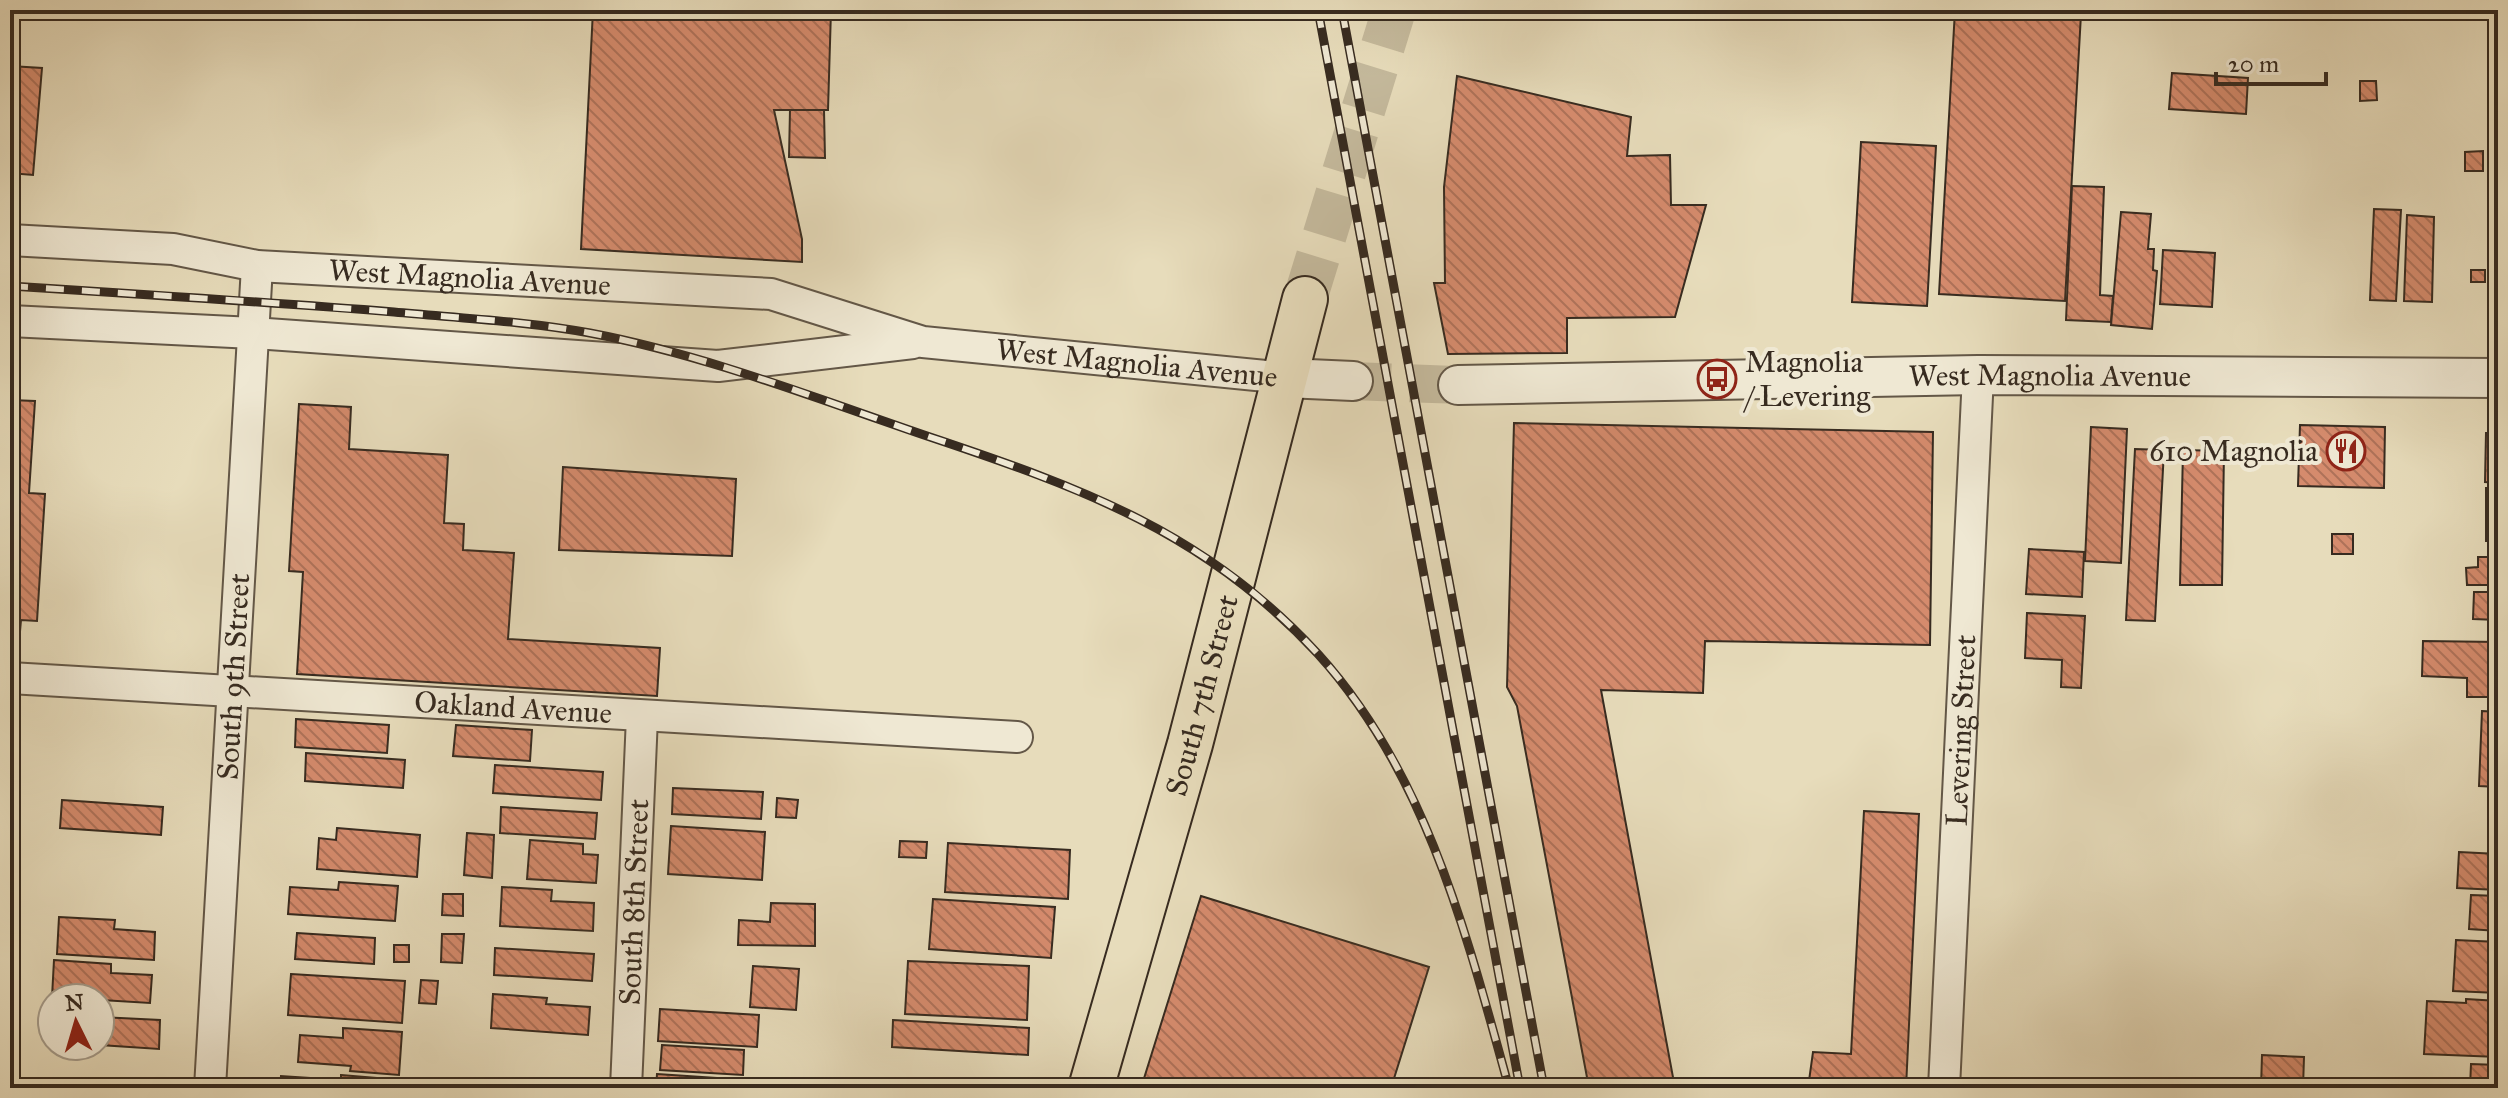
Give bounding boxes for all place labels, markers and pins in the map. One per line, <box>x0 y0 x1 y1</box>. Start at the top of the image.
place label: Magnolia / Levering <box>1743 344 1871 414</box>
bus stop icon: Magnolia / Levering <box>1696 358 1738 400</box>
restaurant icon: 610 Magnolia <box>2325 430 2367 472</box>
place label: 610 Magnolia <box>2149 433 2318 469</box>

